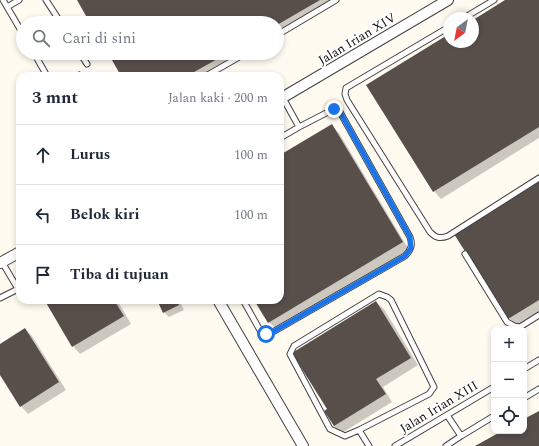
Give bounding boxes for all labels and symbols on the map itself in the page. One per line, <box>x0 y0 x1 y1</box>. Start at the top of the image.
street label: Jalan Irian XIV <box>314 8 400 70</box>
north arrow <box>443 12 479 48</box>
route end <box>325 100 343 118</box>
route start <box>257 325 275 343</box>
street label: Jalan Irian XIII <box>396 376 482 438</box>

